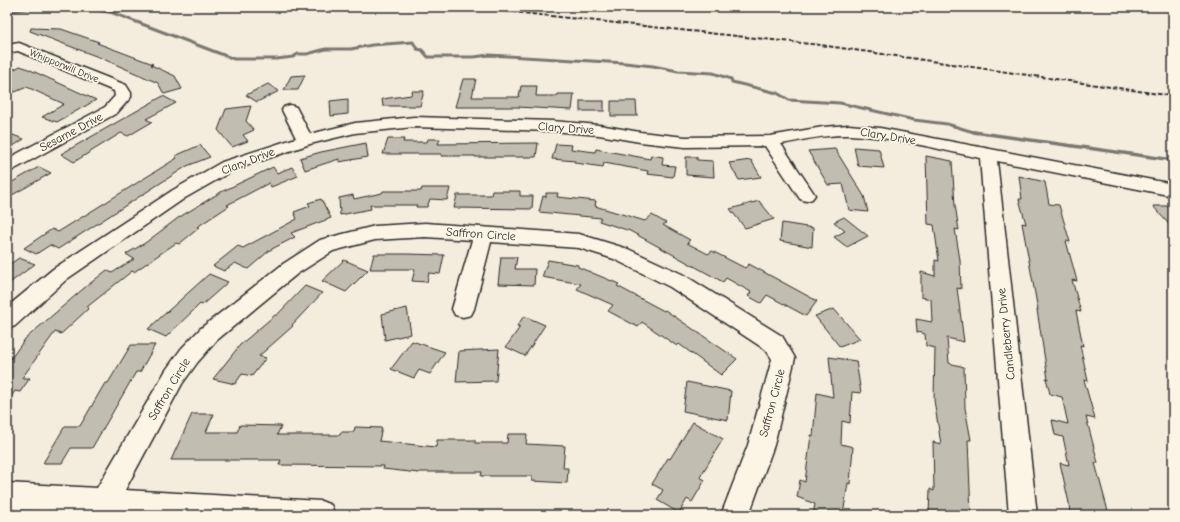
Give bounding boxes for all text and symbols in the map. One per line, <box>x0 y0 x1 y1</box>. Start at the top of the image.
street label: Whipporwill Drive <box>28 47 100 85</box>
street label: Sesame Drive <box>37 109 105 155</box>
street label: Clary Drive <box>538 119 594 137</box>
street label: Clary Drive <box>859 125 917 147</box>
street label: Clary Drive <box>219 144 277 178</box>
street label: Saffron Circle <box>446 225 516 243</box>
street label: Candleberry Drive <box>994 287 1018 381</box>
street label: Saffron Circle <box>145 355 193 423</box>
street label: Saffron Circle <box>756 367 788 439</box>

